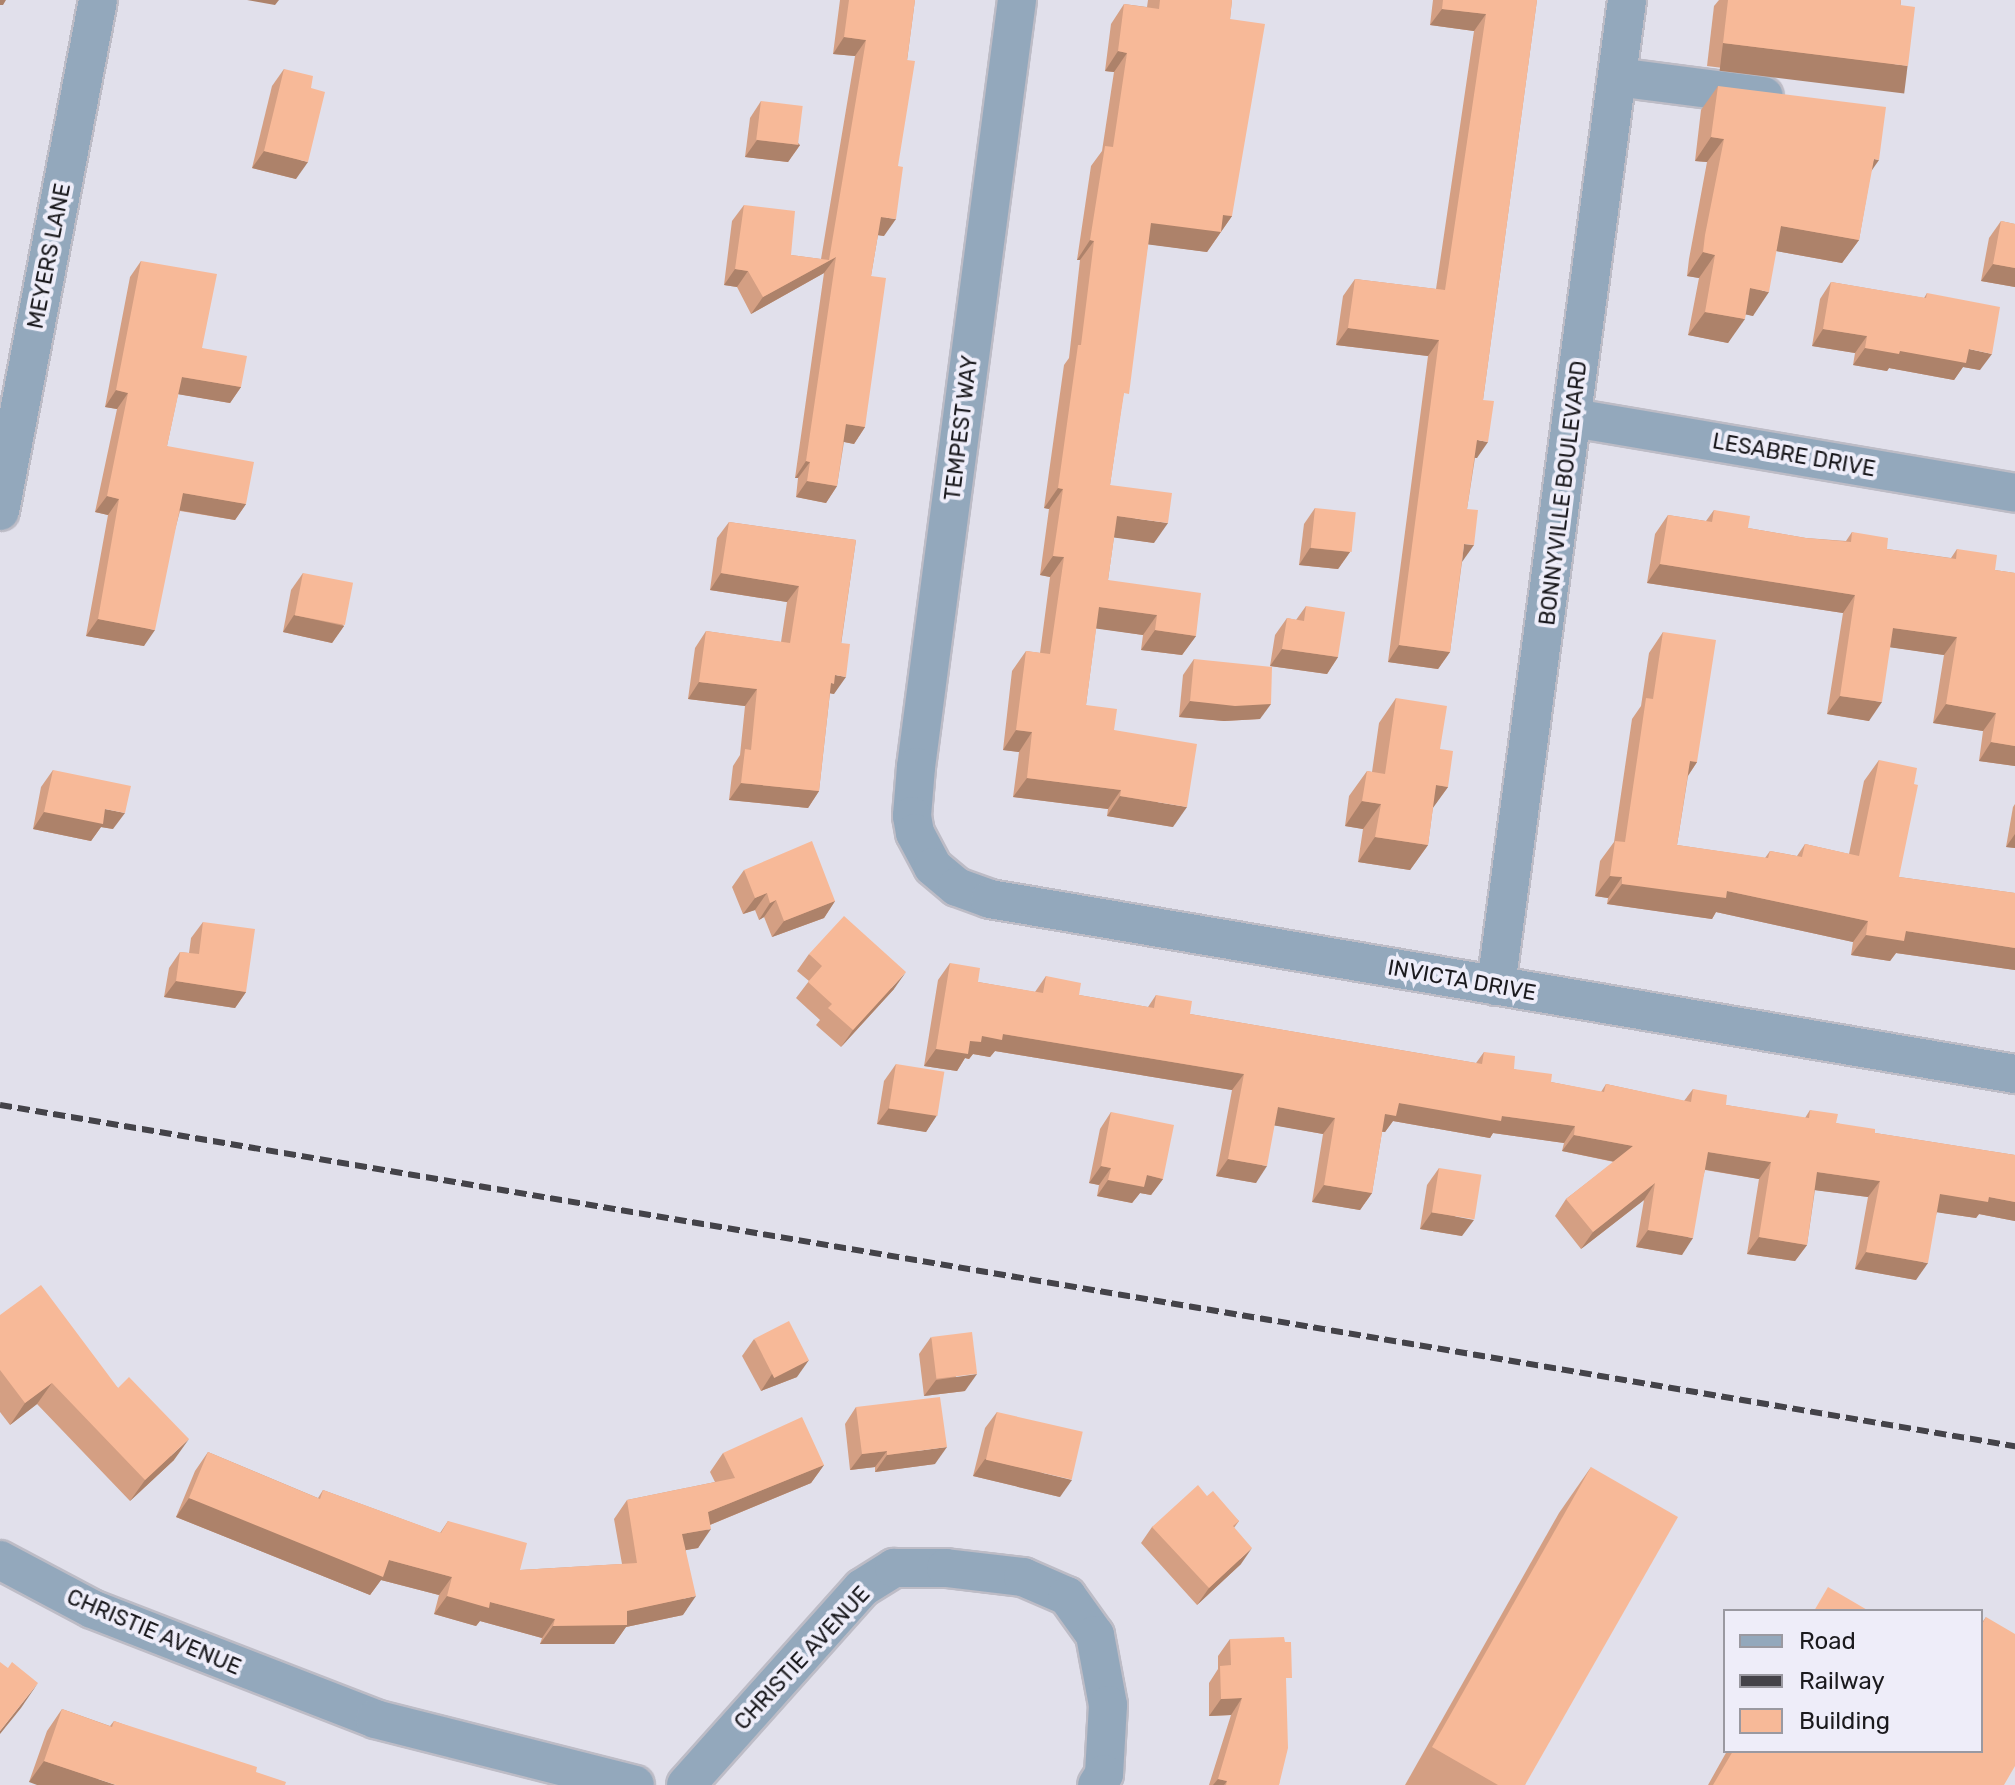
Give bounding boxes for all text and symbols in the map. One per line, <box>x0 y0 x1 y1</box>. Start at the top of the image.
street label: MEYERS LANE <box>22 181 76 331</box>
street label: TEMPEST WAY <box>939 353 983 503</box>
street label: BONNYVILLE BOULEVARD <box>1534 359 1592 627</box>
street label: LESABRE DRIVE <box>1710 428 1878 482</box>
street label: INVICTA DRIVE <box>1385 954 1539 1006</box>
street label: CHRISTIE AVENUE <box>729 1581 875 1735</box>
street label: CHRISTIE AVENUE <box>63 1583 245 1681</box>
legend <box>1723 1609 1983 1753</box>
text: Road <box>1799 1627 1856 1655</box>
text: Railway <box>1799 1667 1885 1695</box>
text: Building <box>1799 1707 1890 1735</box>

